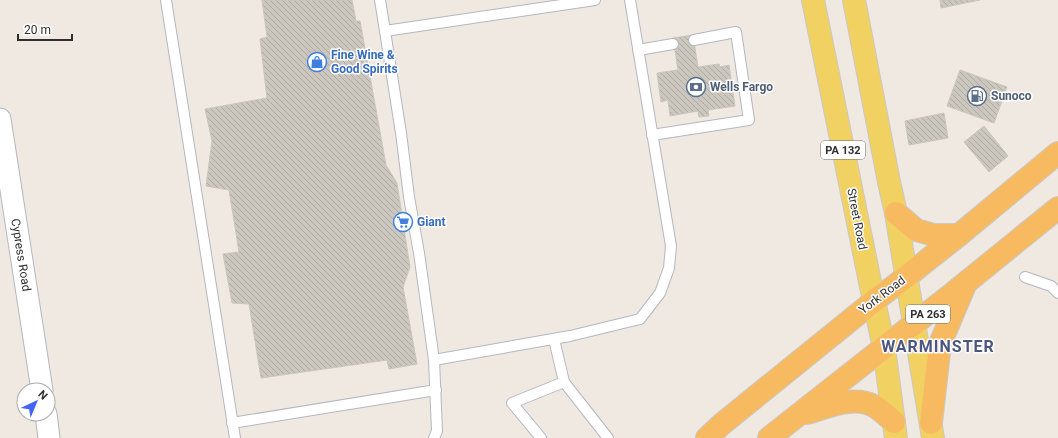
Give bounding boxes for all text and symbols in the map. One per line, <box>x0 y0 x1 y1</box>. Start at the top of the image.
scale bar <box>18 16 72 42</box>
text: 20 m <box>24 23 51 37</box>
place label: Fine Wine & Good Spirits <box>331 48 398 76</box>
shop icon: Fine Wine & Good Spirits <box>306 51 328 73</box>
bank icon: Wells Fargo <box>685 76 707 98</box>
place label: Wells Fargo <box>710 80 773 94</box>
fuel station icon: Sunoco <box>966 85 988 107</box>
place label: Sunoco <box>991 89 1032 103</box>
road number: PA 132 <box>821 141 865 159</box>
street label: Street Road <box>844 187 870 251</box>
supermarket icon: Giant <box>392 211 414 233</box>
place label: Giant <box>417 215 446 229</box>
street label: Cypress Road <box>8 218 34 292</box>
street label: York Road <box>856 273 908 317</box>
road number: PA 263 <box>906 305 950 323</box>
district label: WARMINSTER <box>881 337 995 356</box>
north arrow <box>16 382 56 422</box>
text: N <box>35 388 50 403</box>

